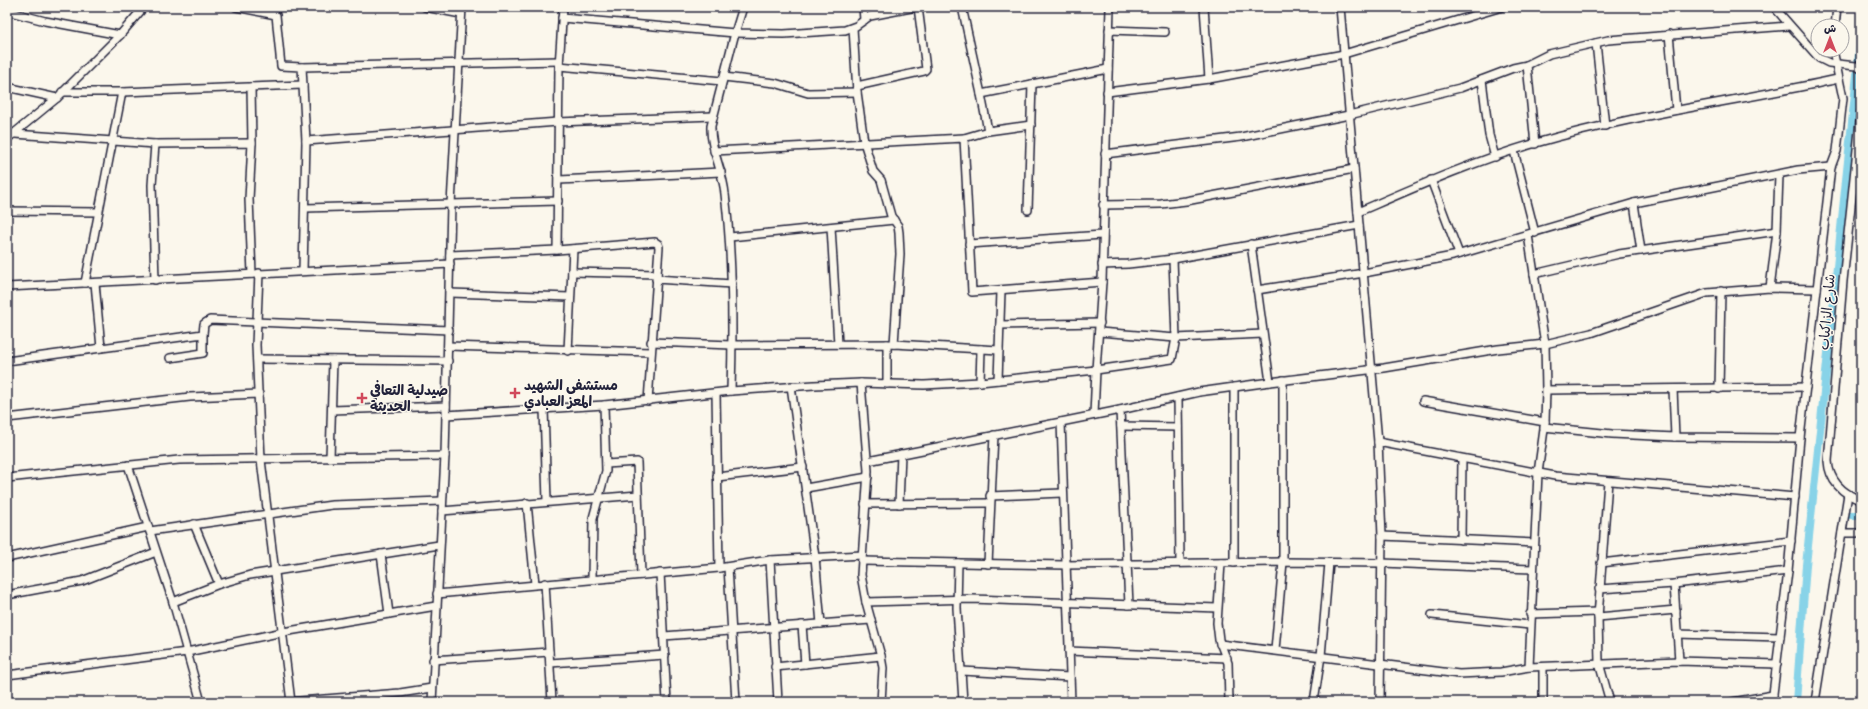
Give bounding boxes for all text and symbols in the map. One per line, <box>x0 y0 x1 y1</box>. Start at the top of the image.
north arrow <box>1810 18 1850 58</box>
text: ش <box>1824 22 1836 35</box>
street label: شارع الزاكياب <box>1815 273 1840 351</box>
place label: مستشفى الشهيد المعز العبادي <box>524 377 618 412</box>
place label: صيدلية التعافي الحديثة <box>370 380 448 415</box>
marker: مستشفى الشهيد المعز العبادي <box>509 387 521 399</box>
marker: صيدلية التعافي الحديثة <box>357 393 367 403</box>

